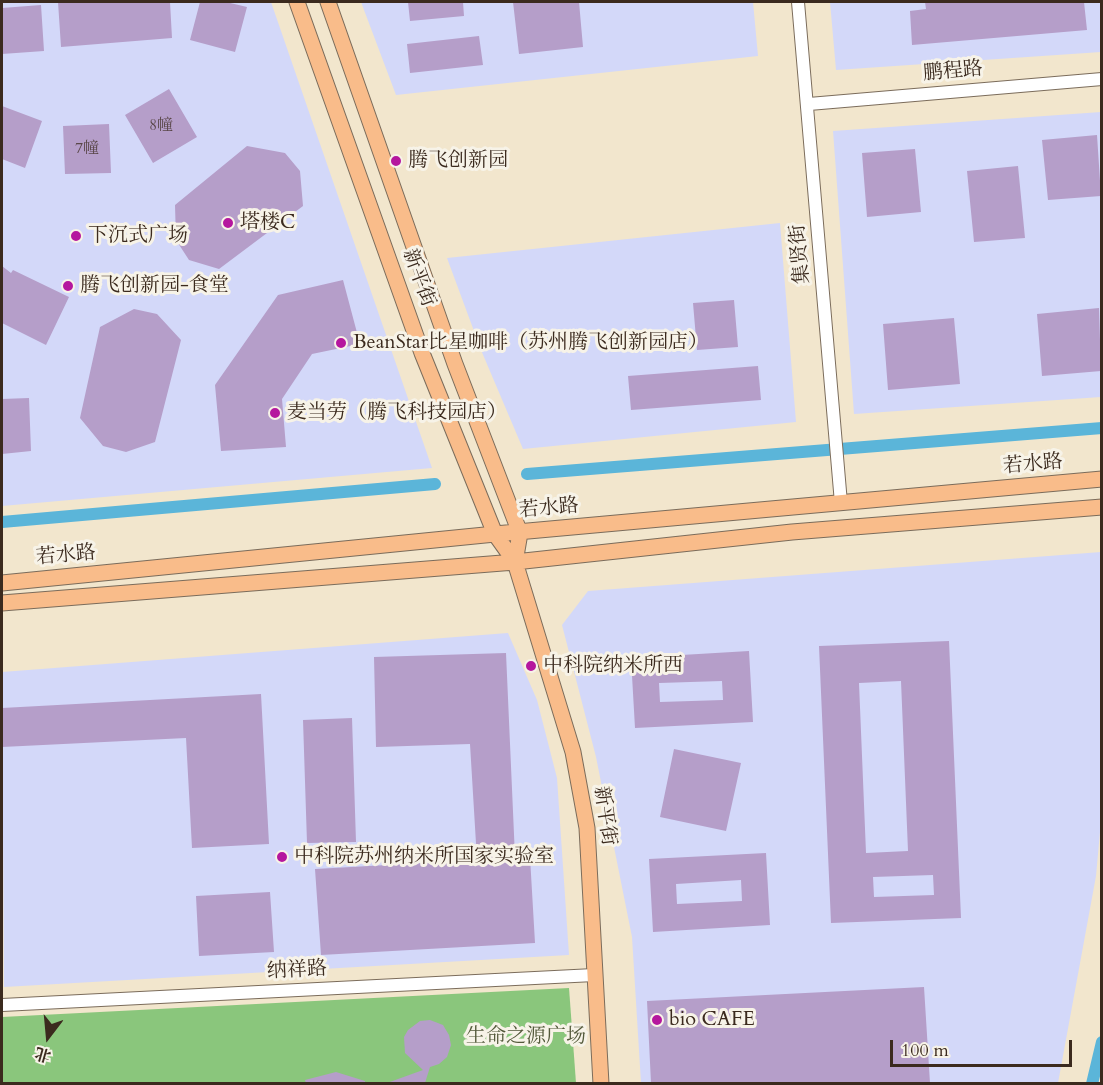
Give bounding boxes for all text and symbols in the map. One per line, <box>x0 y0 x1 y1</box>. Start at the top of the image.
street label: 鹏程路 <box>922 57 984 87</box>
house number: 8幢 <box>149 116 173 136</box>
house number: 7幢 <box>75 139 99 159</box>
place label: 腾飞创新园 <box>408 149 508 173</box>
marker: 腾飞创新园 <box>389 154 403 168</box>
place label: 塔楼C <box>240 211 295 235</box>
marker: 塔楼C <box>221 216 235 230</box>
street label: 集贤街 <box>786 223 816 285</box>
place label: 下沉式广场 <box>88 224 188 248</box>
marker: 下沉式广场 <box>69 229 83 243</box>
street label: 新平街 <box>396 246 440 310</box>
place label: 腾飞创新园-食堂 <box>80 274 229 298</box>
marker: 腾飞创新园-食堂 <box>61 279 75 293</box>
place label: BeanStar比星咖啡（苏州腾飞创新园店） <box>353 331 708 355</box>
marker: BeanStar比星咖啡（苏州腾飞创新园店） <box>334 336 348 350</box>
place label: 麦当劳（腾飞科技园店） <box>287 401 507 425</box>
marker: 麦当劳（腾飞科技园店） <box>268 406 282 420</box>
street label: 若水路 <box>1002 450 1064 480</box>
street label: 若水路 <box>518 494 580 524</box>
street label: 若水路 <box>35 541 97 571</box>
place label: 中科院纳米所西 <box>543 654 683 678</box>
marker: 中科院纳米所西 <box>524 659 538 673</box>
street label: 新平街 <box>588 785 620 847</box>
place label: 中科院苏州纳米所国家实验室 <box>294 845 554 869</box>
marker: 中科院苏州纳米所国家实验室 <box>275 850 289 864</box>
street label: 纳祥路 <box>266 957 328 985</box>
north arrow <box>18 1007 78 1067</box>
place label: bio CAFE <box>669 1008 755 1032</box>
marker: bio CAFE <box>650 1013 664 1027</box>
park label: 生命之源广场 <box>466 1025 586 1049</box>
scale bar <box>893 1028 1074 1066</box>
text: 100 m <box>901 1038 949 1063</box>
text: 北 <box>32 1042 54 1067</box>

